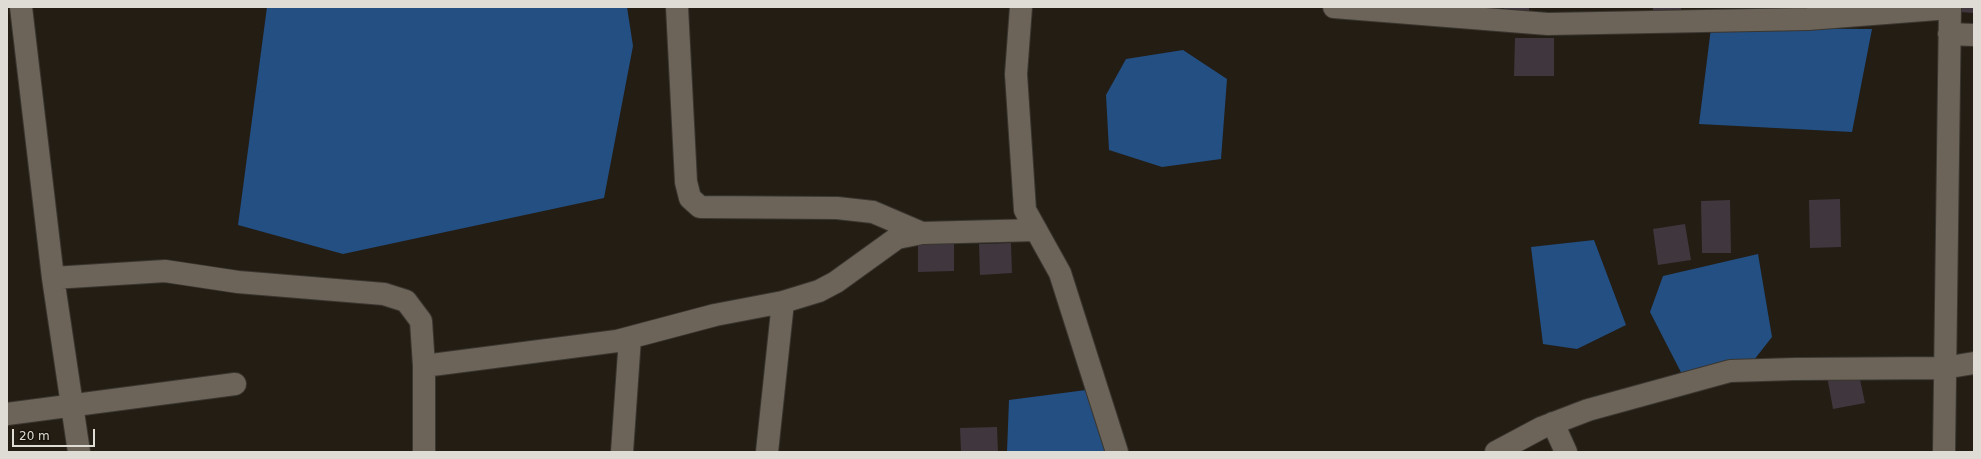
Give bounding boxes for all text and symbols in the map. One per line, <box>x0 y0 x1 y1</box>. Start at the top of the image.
scale bar <box>14 421 97 447</box>
text: 20 m <box>19 429 50 443</box>

